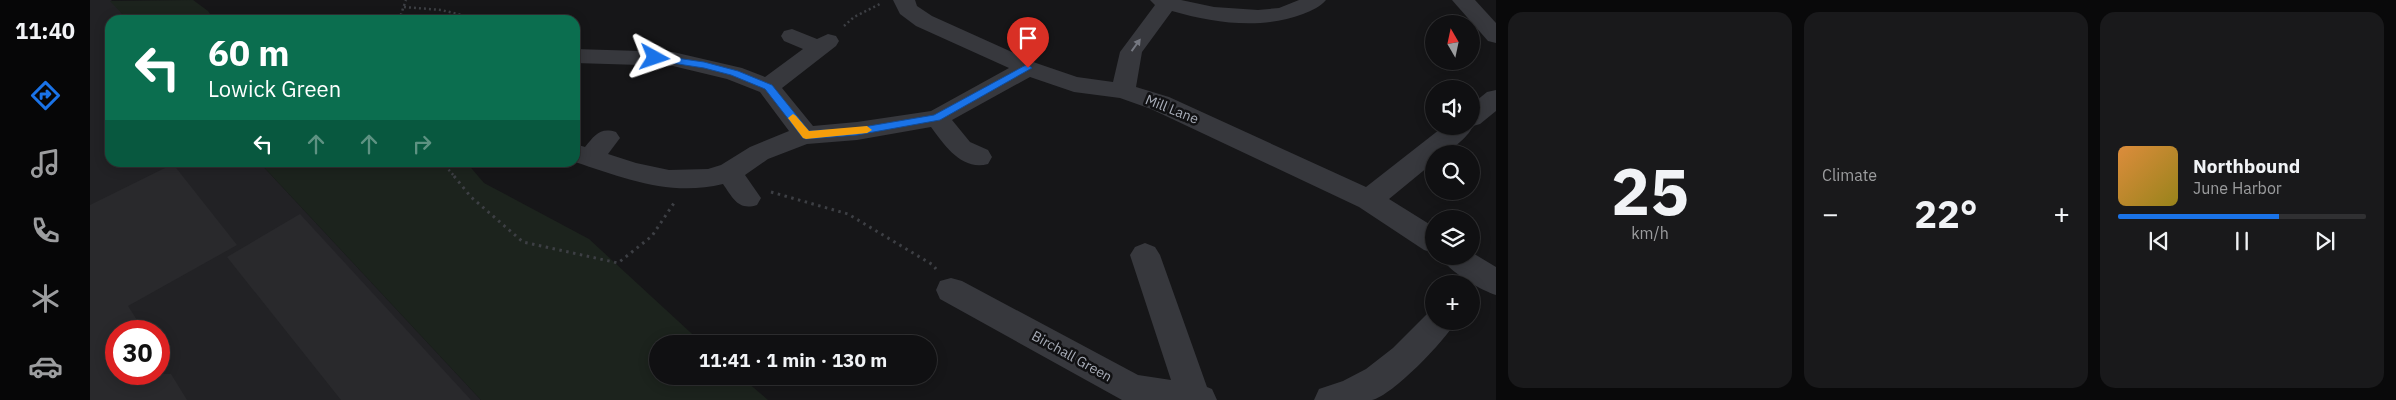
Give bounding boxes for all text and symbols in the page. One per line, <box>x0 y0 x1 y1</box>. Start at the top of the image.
north arrow <box>1425 15 1480 70</box>
map controls <box>1425 15 1480 330</box>
text: 11:40 <box>15 16 75 45</box>
pin <box>1007 17 1049 68</box>
icon: arrive <box>1014 24 1042 52</box>
text: 60 m <box>208 30 290 76</box>
position arrow <box>628 31 680 83</box>
icon: left <box>125 35 190 100</box>
one-way arrow <box>1131 38 1141 52</box>
text: Lowick Green <box>208 74 341 103</box>
icon: directions <box>28 78 63 113</box>
button: sound <box>1425 80 1480 135</box>
street label: Mill Lane <box>1143 90 1202 128</box>
icon: left <box>249 130 277 158</box>
icon: ahead <box>302 130 330 158</box>
icon: ahead <box>355 130 383 158</box>
icon: right <box>408 130 436 158</box>
button: search <box>1425 145 1480 200</box>
icon: music <box>28 146 63 181</box>
text: 25 <box>1611 148 1689 233</box>
text: Northbound <box>2193 154 2300 178</box>
text: Climate <box>1822 165 1877 185</box>
text: June Harbor <box>2193 178 2282 198</box>
text: 22° <box>1914 189 1978 238</box>
text: − <box>1822 195 1839 232</box>
text: + <box>2053 195 2070 232</box>
button: layers <box>1425 210 1480 265</box>
icon: phone <box>28 213 63 248</box>
text: km/h <box>1631 223 1669 243</box>
icon: previous <box>2145 227 2173 255</box>
icon: pause <box>2228 227 2256 255</box>
icon: next <box>2311 227 2339 255</box>
button: + <box>1425 275 1480 330</box>
icon: climate <box>28 281 63 316</box>
speed limit sign: 30 <box>105 320 170 385</box>
street label: Birchall Green <box>1029 327 1115 385</box>
text: 11:41 · 1 min · 130 m <box>699 348 887 372</box>
icon: car <box>28 349 63 384</box>

